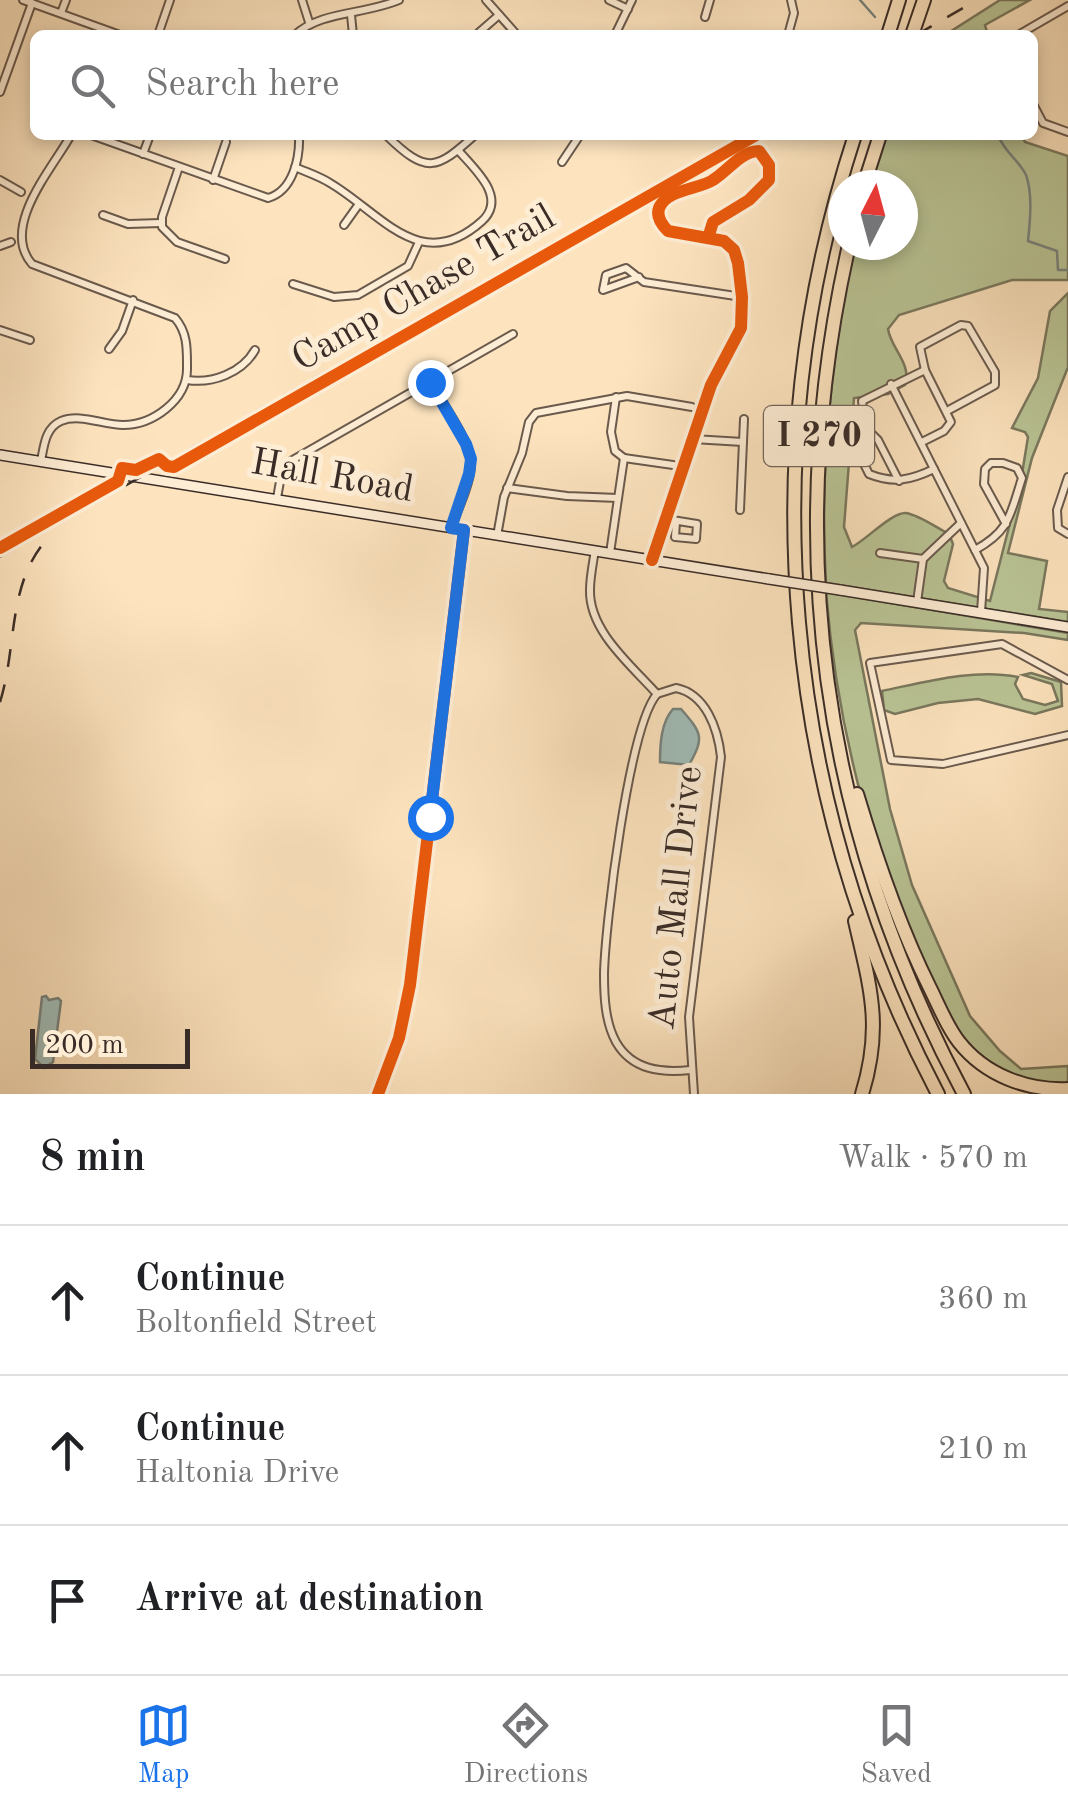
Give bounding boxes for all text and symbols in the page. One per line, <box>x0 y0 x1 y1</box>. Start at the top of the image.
search box <box>30 30 1038 140</box>
icon: search <box>65 58 120 113</box>
text: Search here <box>145 66 340 104</box>
north arrow <box>828 170 918 260</box>
street label: Camp Chase Trail <box>286 198 562 380</box>
route end <box>408 360 454 406</box>
road number: I 270 <box>764 406 874 466</box>
street label: Hall Road <box>248 444 416 510</box>
street label: Auto Mall Drive <box>644 764 710 1032</box>
route start <box>408 795 454 841</box>
scale bar <box>30 1024 190 1068</box>
text: 200 m <box>45 1032 124 1060</box>
text: 8 min <box>40 1138 146 1180</box>
text: Walk · 570 m <box>838 1143 1028 1175</box>
text: Continue <box>135 1261 285 1299</box>
icon: ahead <box>40 1273 95 1328</box>
text: 360 m <box>938 1284 1028 1316</box>
text: Boltonfield Street <box>135 1308 377 1340</box>
text: Continue <box>135 1411 285 1449</box>
icon: ahead <box>40 1423 95 1478</box>
text: 210 m <box>938 1434 1028 1466</box>
text: Haltonia Drive <box>135 1458 339 1490</box>
icon: arrive <box>40 1573 95 1628</box>
text: Arrive at destination <box>135 1581 484 1619</box>
tab: Map <box>136 1698 191 1793</box>
tab: Directions <box>464 1698 588 1793</box>
tab: Saved <box>860 1698 932 1793</box>

